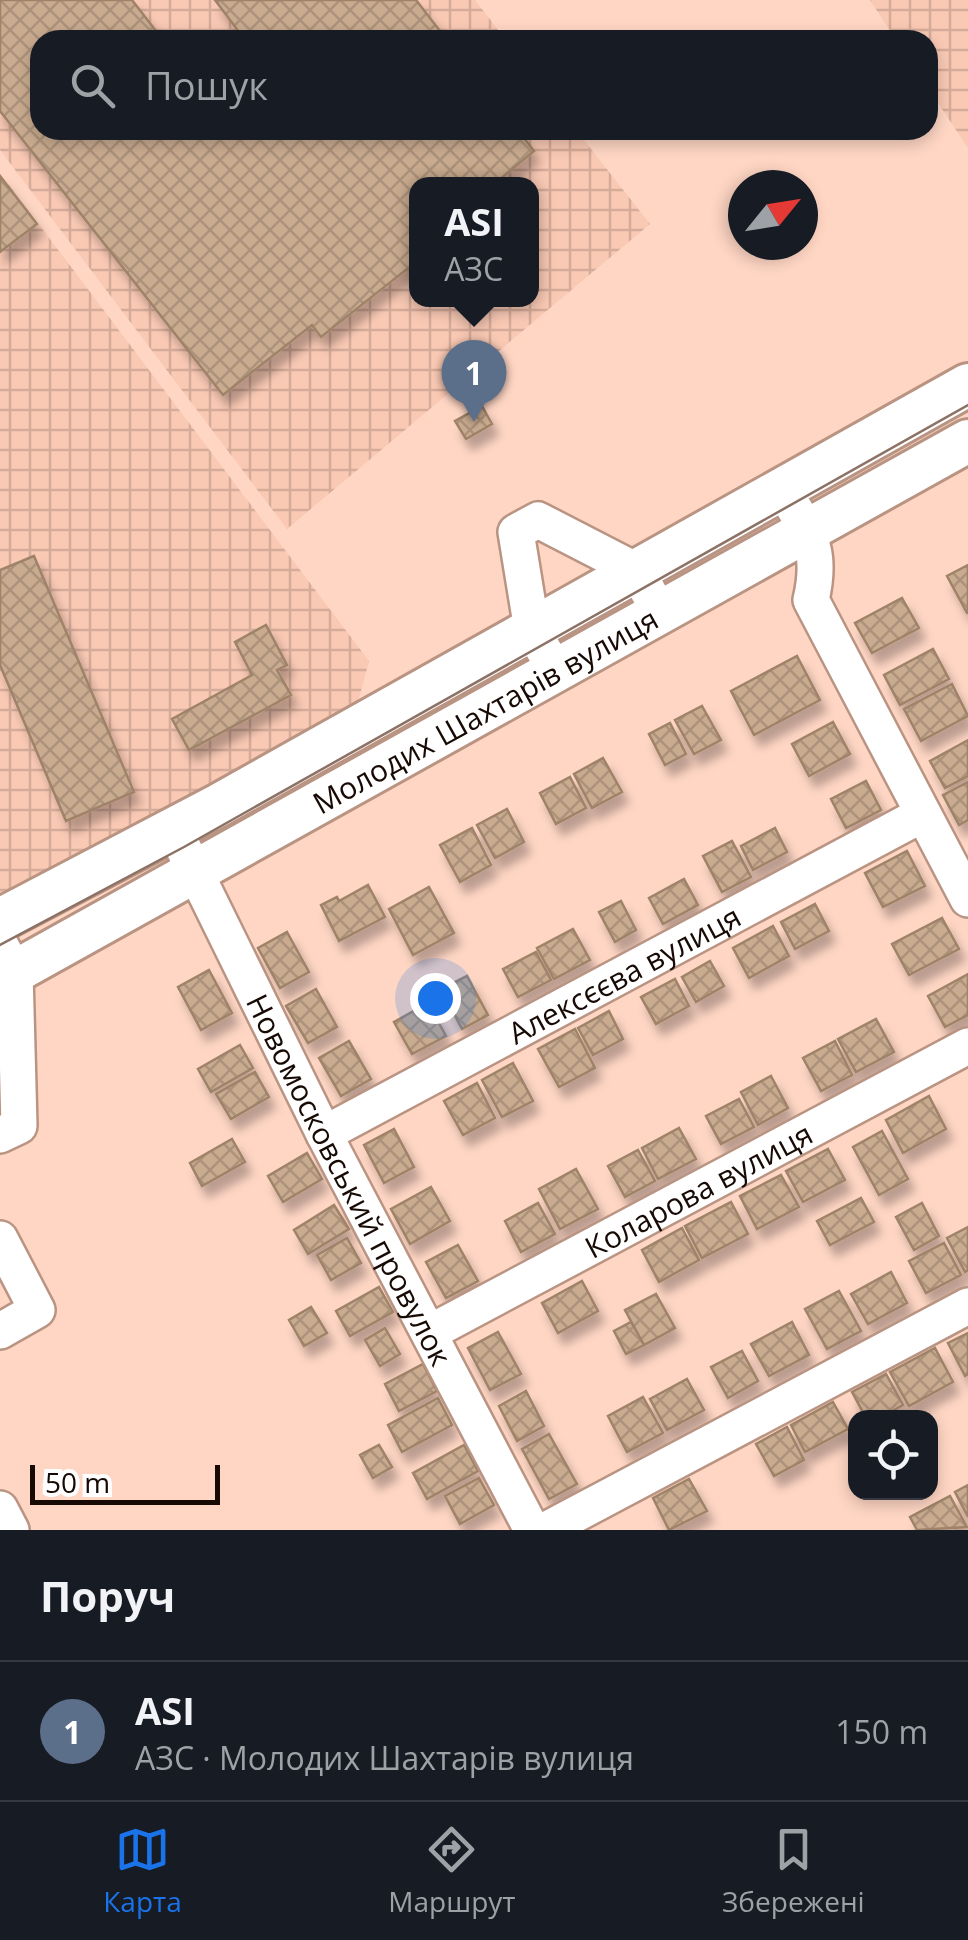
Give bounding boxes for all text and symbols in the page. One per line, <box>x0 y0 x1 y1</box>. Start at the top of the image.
search box <box>30 30 938 140</box>
icon: search <box>65 58 120 113</box>
text: Пошук <box>145 59 268 111</box>
north arrow <box>728 170 818 260</box>
popup <box>409 177 539 307</box>
text: ASI <box>444 195 504 247</box>
text: АЗС <box>444 247 503 290</box>
pin: 1 <box>442 340 506 422</box>
street label: Молодих Шахтарів вулиця <box>305 597 665 823</box>
street label: Алексєєва вулиця <box>500 895 747 1053</box>
your location <box>410 973 461 1024</box>
street label: Новомосковський провулок <box>238 987 462 1373</box>
street label: Коларова вулиця <box>577 1112 819 1267</box>
map controls <box>848 1410 938 1500</box>
button: locate <box>848 1410 938 1500</box>
scale bar <box>30 1460 220 1504</box>
text: 50 m <box>45 1463 110 1501</box>
text: Поруч <box>40 1567 175 1624</box>
text: ASI <box>135 1684 195 1736</box>
text: 1 <box>63 1710 82 1753</box>
text: 150 m <box>835 1710 928 1753</box>
text: АЗС · Молодих Шахтарів вулиця <box>135 1736 634 1779</box>
tab: Карта <box>103 1822 182 1920</box>
tab: Маршрут <box>388 1822 515 1920</box>
tab: Збережені <box>722 1822 865 1920</box>

